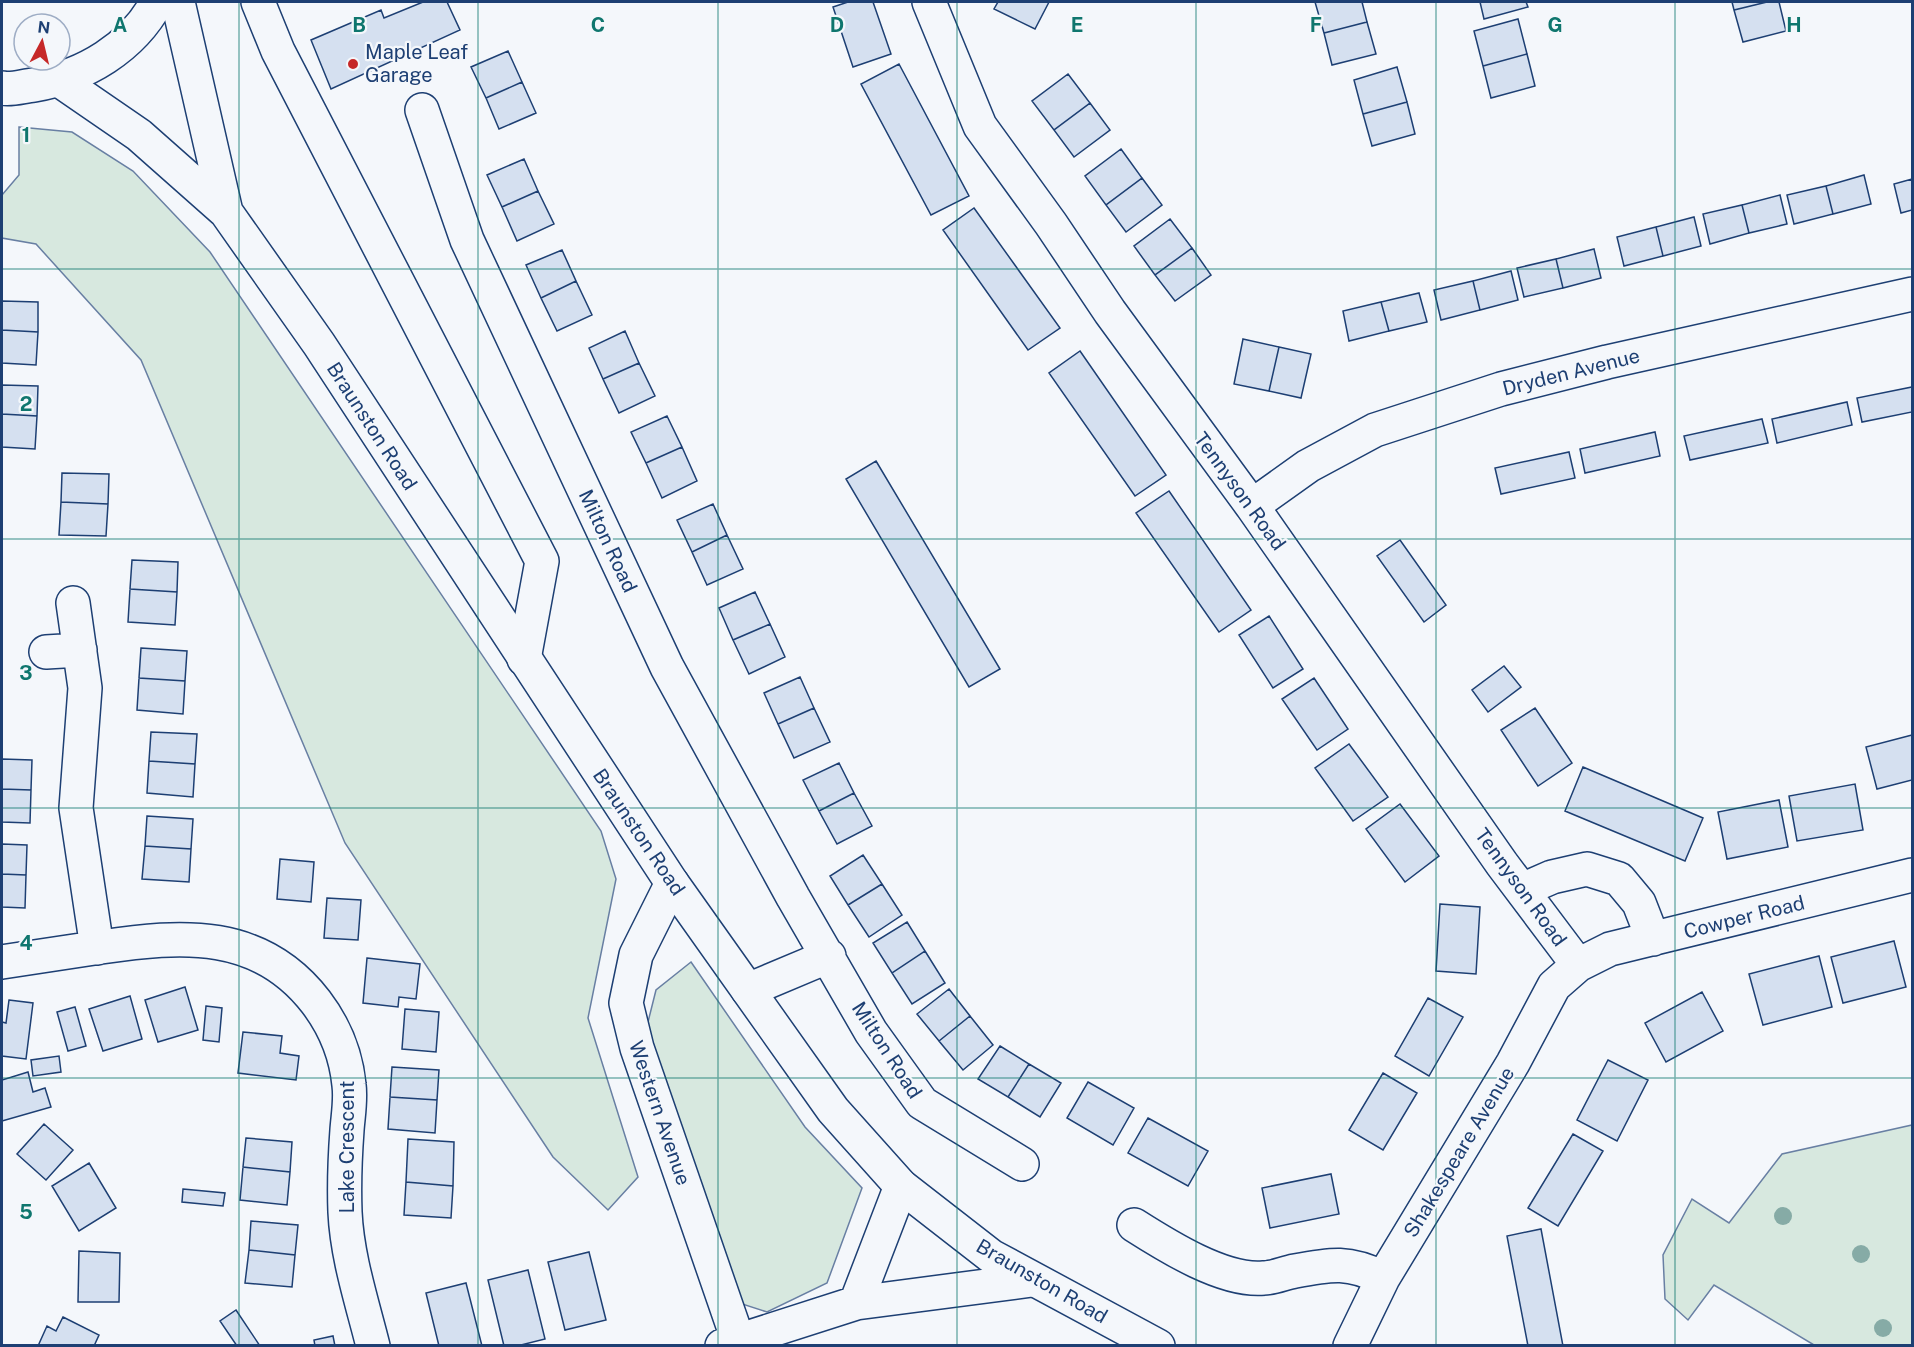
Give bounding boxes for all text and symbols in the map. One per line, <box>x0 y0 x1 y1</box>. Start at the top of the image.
north arrow <box>12 12 72 72</box>
text: A <box>113 13 127 37</box>
text: B <box>352 13 366 37</box>
text: C <box>591 13 605 37</box>
text: D <box>830 13 844 37</box>
text: E <box>1071 13 1083 37</box>
text: F <box>1310 13 1322 37</box>
text: G <box>1547 13 1563 37</box>
text: H <box>1786 13 1802 37</box>
text: N <box>36 17 51 38</box>
place label: Maple Leaf Garage <box>365 40 468 87</box>
marker: Maple Leaf Garage <box>346 57 360 71</box>
text: 1 <box>22 123 30 147</box>
street label: Dryden Avenue <box>1500 343 1642 401</box>
street label: Braunston Road <box>322 358 422 494</box>
text: 2 <box>20 392 32 416</box>
street label: Tennyson Road <box>1189 427 1291 555</box>
street label: Milton Road <box>574 486 642 596</box>
text: 3 <box>19 661 33 685</box>
street label: Braunston Road <box>588 764 690 900</box>
street label: Tennyson Road <box>1470 823 1572 951</box>
street label: Cowper Road <box>1681 890 1807 944</box>
text: 4 <box>19 931 33 955</box>
street label: Milton Road <box>847 997 927 1103</box>
street label: Western Avenue <box>624 1038 696 1188</box>
street label: Shakespeare Avenue <box>1399 1062 1519 1242</box>
street label: Lake Crescent <box>335 1081 359 1213</box>
text: 5 <box>19 1200 33 1224</box>
street label: Braunston Road <box>972 1234 1112 1328</box>

